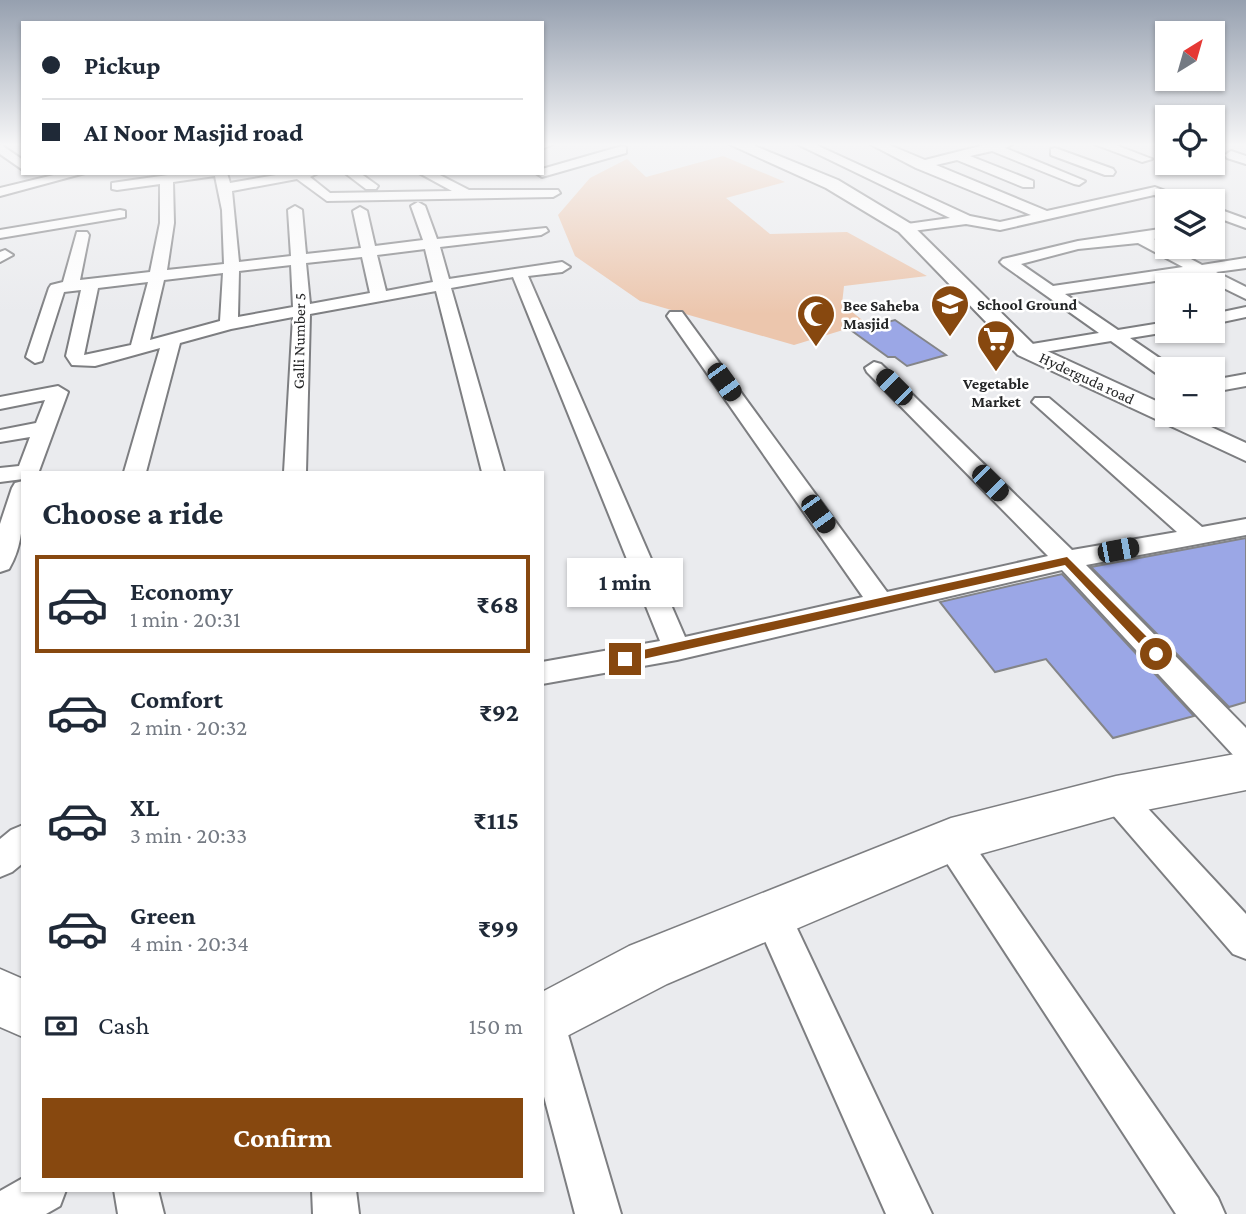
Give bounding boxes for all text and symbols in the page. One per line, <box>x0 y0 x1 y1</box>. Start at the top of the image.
north arrow <box>1155 21 1225 91</box>
map controls <box>1155 21 1225 427</box>
text: Pickup <box>84 51 161 80</box>
button: locate <box>1155 105 1225 175</box>
text: AI Noor Masjid road <box>84 118 303 147</box>
button: layers <box>1155 189 1225 259</box>
button: + <box>1155 273 1225 343</box>
school or university icon: School Ground <box>929 283 971 338</box>
street label: Galli Number 5 <box>290 293 308 389</box>
mosque icon: Bee Saheba Masjid <box>795 293 837 348</box>
place label: School Ground <box>977 296 1078 313</box>
place label: Bee Saheba Masjid <box>843 297 919 333</box>
supermarket icon: Vegetable Market <box>975 318 1017 373</box>
street label: Hyderguda road <box>1036 349 1138 409</box>
button: − <box>1155 357 1225 427</box>
car <box>704 359 745 405</box>
car <box>872 365 917 409</box>
place label: Vegetable Market <box>962 375 1030 410</box>
car <box>968 461 1013 505</box>
car <box>798 491 839 537</box>
text: Choose a ride <box>42 495 223 531</box>
car <box>1096 536 1141 564</box>
callout: 1 min <box>567 558 683 606</box>
text: 1 min <box>599 569 651 595</box>
icon: car <box>46 573 109 636</box>
text: Economy <box>130 577 233 606</box>
text: ₹68 <box>476 590 519 619</box>
text: 1 min · 20:31 <box>130 606 241 632</box>
route start <box>1140 638 1172 670</box>
route end <box>609 643 641 675</box>
icon: car <box>46 681 109 744</box>
text: Comfort <box>130 685 223 714</box>
text: ₹92 <box>479 698 519 727</box>
text: 2 min · 20:32 <box>130 714 247 740</box>
icon: car <box>46 789 109 852</box>
text: XL <box>130 793 159 822</box>
text: ₹115 <box>473 806 519 835</box>
text: 3 min · 20:33 <box>130 822 247 848</box>
icon: car <box>46 897 109 960</box>
text: Green <box>130 901 196 930</box>
text: ₹99 <box>478 914 519 943</box>
text: 4 min · 20:34 <box>130 930 249 956</box>
icon: cash <box>42 1007 80 1045</box>
text: Cash <box>98 1011 149 1040</box>
text: 150 m <box>469 1013 523 1039</box>
button: Confirm <box>42 1098 523 1178</box>

